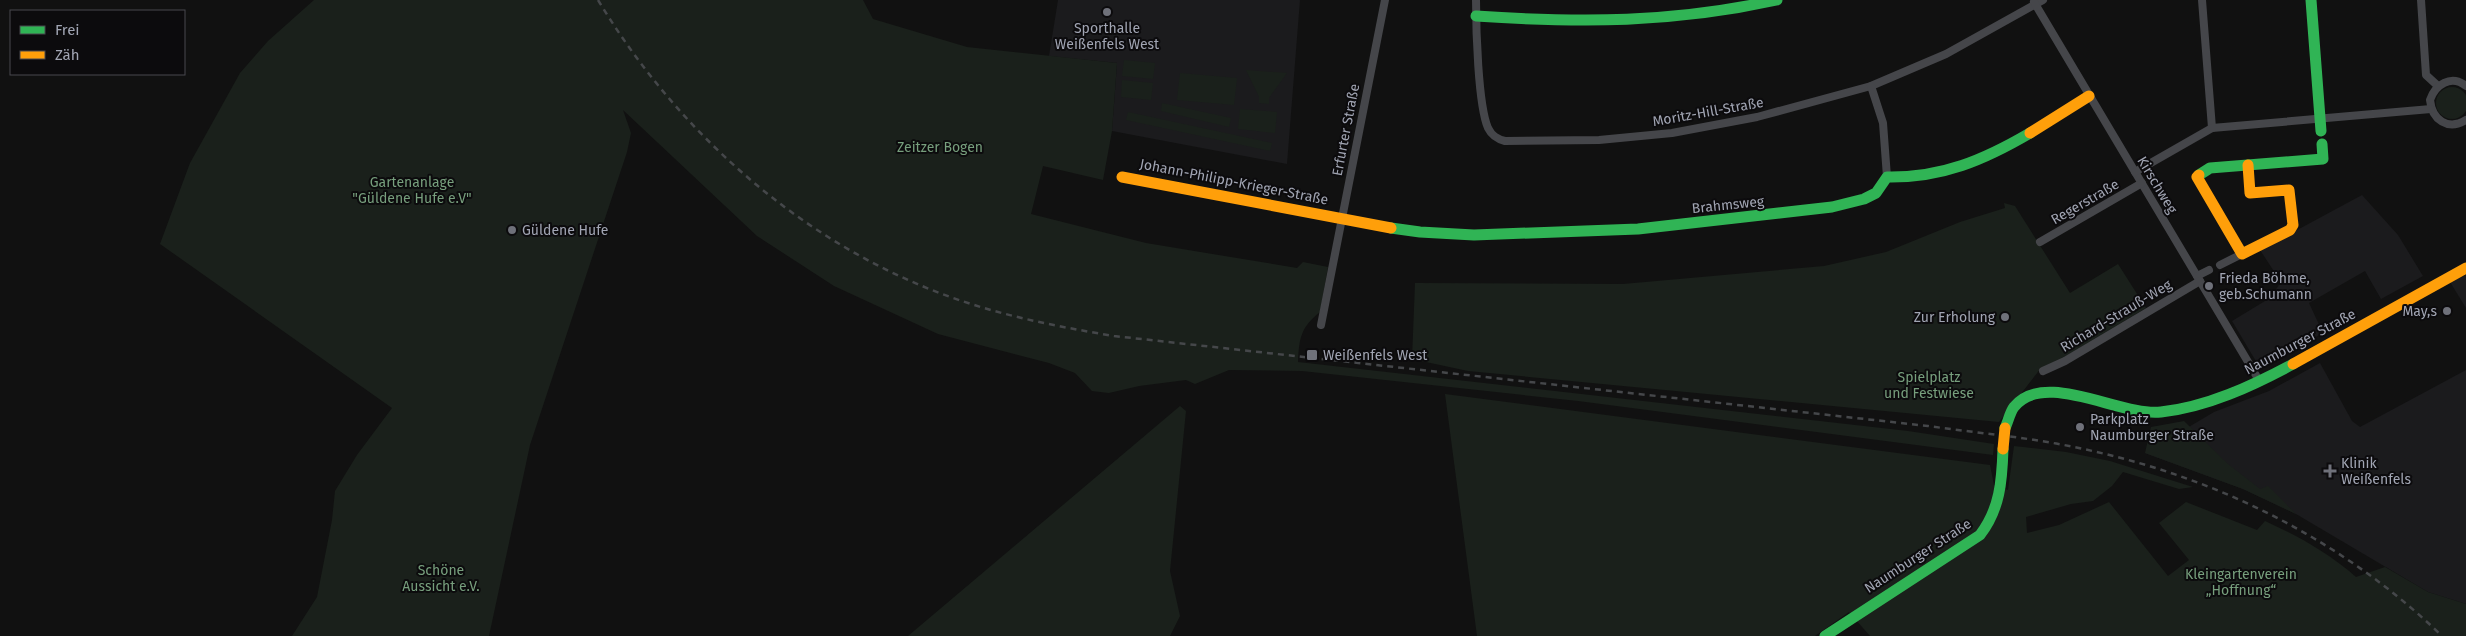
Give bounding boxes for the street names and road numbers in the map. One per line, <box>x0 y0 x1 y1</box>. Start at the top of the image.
street label: Erfurter Straße <box>1329 82 1363 178</box>
street label: Moritz-Hill-Straße <box>1651 94 1765 130</box>
street label: Kirschweg <box>2133 153 2181 217</box>
street label: Johann-Philipp-Krieger-Straße <box>1138 155 1330 209</box>
street label: Regerstraße <box>2048 176 2122 228</box>
street label: Brahmsweg <box>1691 193 1766 217</box>
street label: Richard-Strauß-Weg <box>2057 276 2175 356</box>
street label: Naumburger Straße <box>2241 305 2359 379</box>
street label: Naumburger Straße <box>1861 515 1975 597</box>

